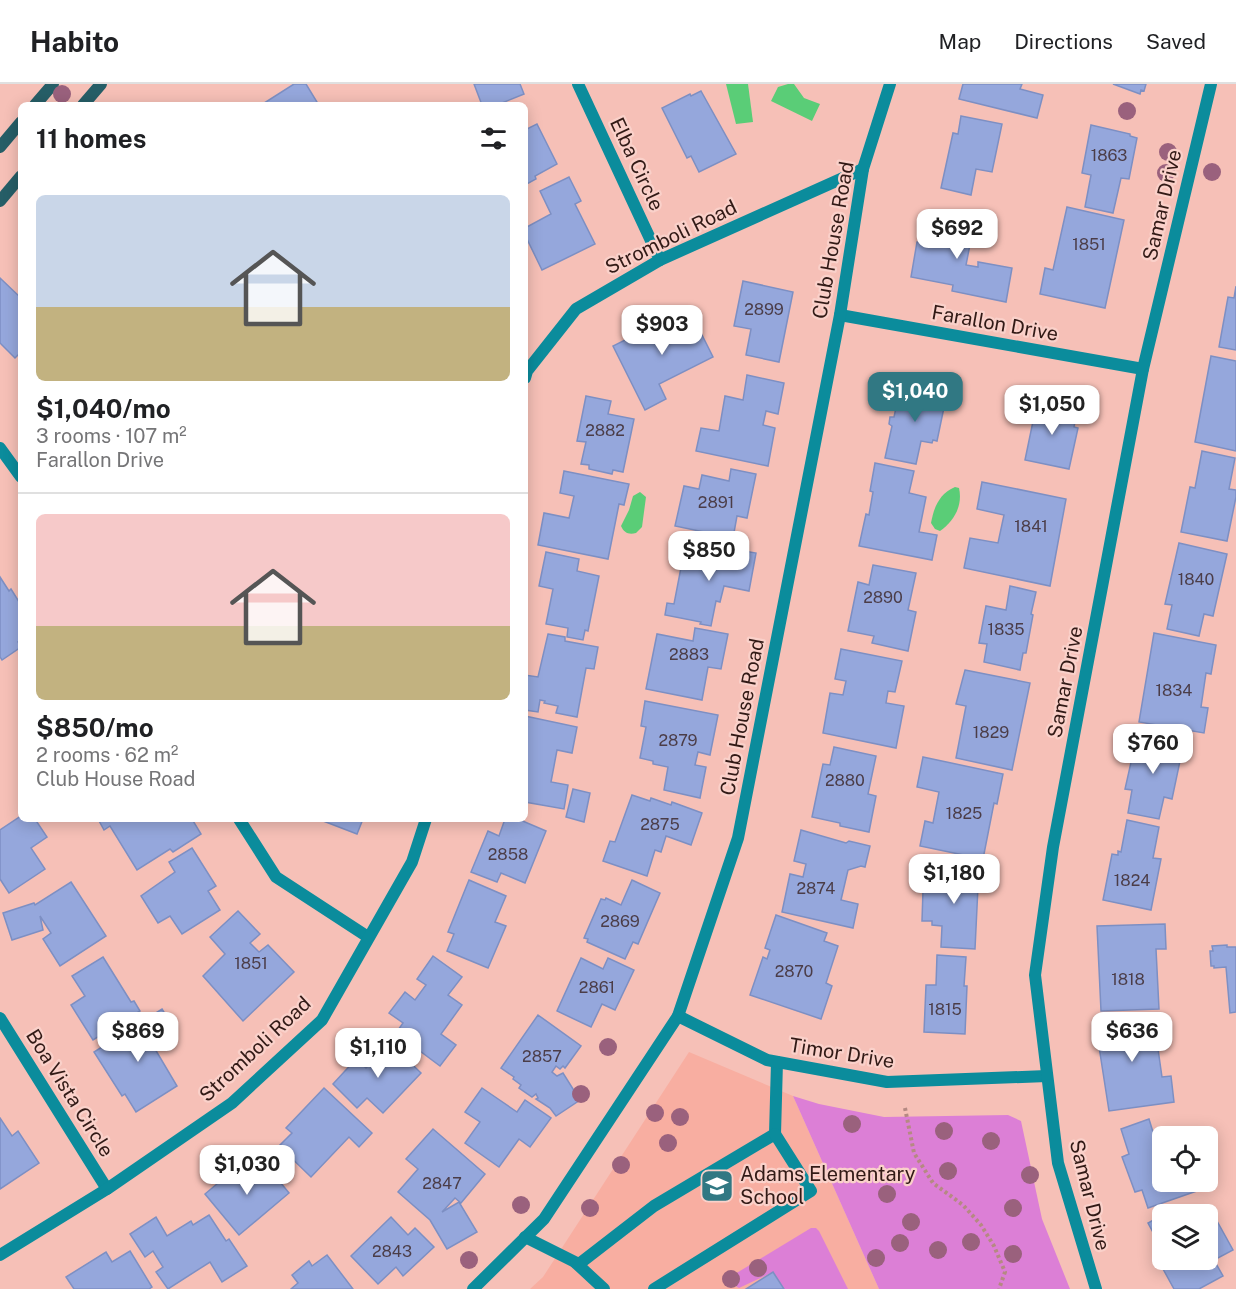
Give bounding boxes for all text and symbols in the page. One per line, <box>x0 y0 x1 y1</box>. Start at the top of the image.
text: Habito <box>30 25 119 58</box>
text: Map <box>939 29 981 54</box>
text: Directions <box>1014 29 1113 54</box>
text: Saved <box>1146 29 1206 54</box>
street label: Elba Circle <box>605 114 669 214</box>
icon: filters <box>477 122 510 155</box>
text: 11 homes <box>36 123 146 154</box>
house number: 1863 <box>1091 146 1127 165</box>
street label: Samar Drive <box>1138 147 1186 263</box>
street label: Club House Road <box>807 159 859 321</box>
street label: Stromboli Road <box>601 195 741 279</box>
pin: $692 <box>921 209 993 260</box>
text: $692 <box>931 216 983 240</box>
icon: home <box>219 234 327 342</box>
house number: 1851 <box>1072 235 1106 254</box>
house number: 2899 <box>744 300 784 319</box>
street label: Farallon Drive <box>930 300 1060 346</box>
pin: $903 <box>626 305 698 356</box>
text: $903 <box>636 312 688 336</box>
pin: $1,040 <box>866 372 964 423</box>
text: $1,040 <box>882 379 948 403</box>
pin: $1,050 <box>1003 385 1101 436</box>
text: $1,050 <box>1019 392 1086 416</box>
text: $1,040/mo <box>36 393 171 424</box>
house number: 2882 <box>585 421 625 440</box>
text: 3 rooms · 107 m² <box>36 424 187 448</box>
text: Farallon Drive <box>36 448 164 472</box>
house number: 2891 <box>698 493 734 512</box>
house number: 1841 <box>1014 517 1048 536</box>
pin: $850 <box>673 531 745 582</box>
text: $850 <box>682 538 736 562</box>
icon: home <box>219 553 327 661</box>
house number: 1840 <box>1178 570 1215 589</box>
house number: 2890 <box>863 588 903 607</box>
house number: 1835 <box>987 620 1025 639</box>
street label: Samar Drive <box>1042 624 1088 740</box>
street label: Club House Road <box>715 636 769 798</box>
house number: 2883 <box>669 645 709 664</box>
house number: 1834 <box>1156 681 1192 700</box>
text: $850/mo <box>36 712 154 743</box>
house number: 1829 <box>973 723 1009 742</box>
pin: $760 <box>1117 724 1189 775</box>
house number: 2879 <box>659 731 697 750</box>
text: $760 <box>1127 731 1179 755</box>
text: 2 rooms · 62 m² <box>36 743 178 767</box>
text: Club House Road <box>36 767 196 791</box>
house number: 2880 <box>825 771 865 790</box>
house number: 1825 <box>946 804 982 823</box>
house number: 2875 <box>640 815 680 834</box>
house number: 2858 <box>488 845 528 864</box>
pin: $1,180 <box>905 854 1003 905</box>
text: $1,180 <box>923 861 985 885</box>
house number: 1824 <box>1114 871 1150 890</box>
house number: 2874 <box>797 879 835 898</box>
house number: 2869 <box>600 912 640 931</box>
house number: 1851 <box>234 954 268 973</box>
house number: 2870 <box>775 962 814 981</box>
house number: 1818 <box>1111 970 1145 989</box>
house number: 2861 <box>579 978 615 997</box>
street label: Stromboli Road <box>194 991 316 1107</box>
house number: 1815 <box>928 1000 962 1019</box>
pin: $869 <box>102 1012 174 1063</box>
pin: $636 <box>1096 1012 1168 1063</box>
text: $869 <box>111 1019 165 1043</box>
text: $636 <box>1105 1019 1159 1043</box>
street label: Boa Vista Circle <box>21 1025 119 1161</box>
pin: $1,110 <box>329 1028 427 1079</box>
street label: Timor Drive <box>788 1033 896 1073</box>
text: $1,110 <box>349 1035 407 1059</box>
house number: 2857 <box>522 1047 562 1066</box>
map controls <box>1152 1126 1218 1270</box>
button: locate <box>1152 1126 1218 1192</box>
street label: Samar Drive <box>1065 1137 1115 1253</box>
pin: $1,030 <box>198 1145 296 1196</box>
text: $1,030 <box>214 1152 280 1176</box>
place label: Adams Elementary School <box>740 1162 916 1209</box>
school or university icon: Adams Elementary School <box>699 1168 735 1204</box>
house number: 2847 <box>422 1174 462 1193</box>
button: layers <box>1152 1204 1218 1270</box>
house number: 2843 <box>372 1242 412 1261</box>

